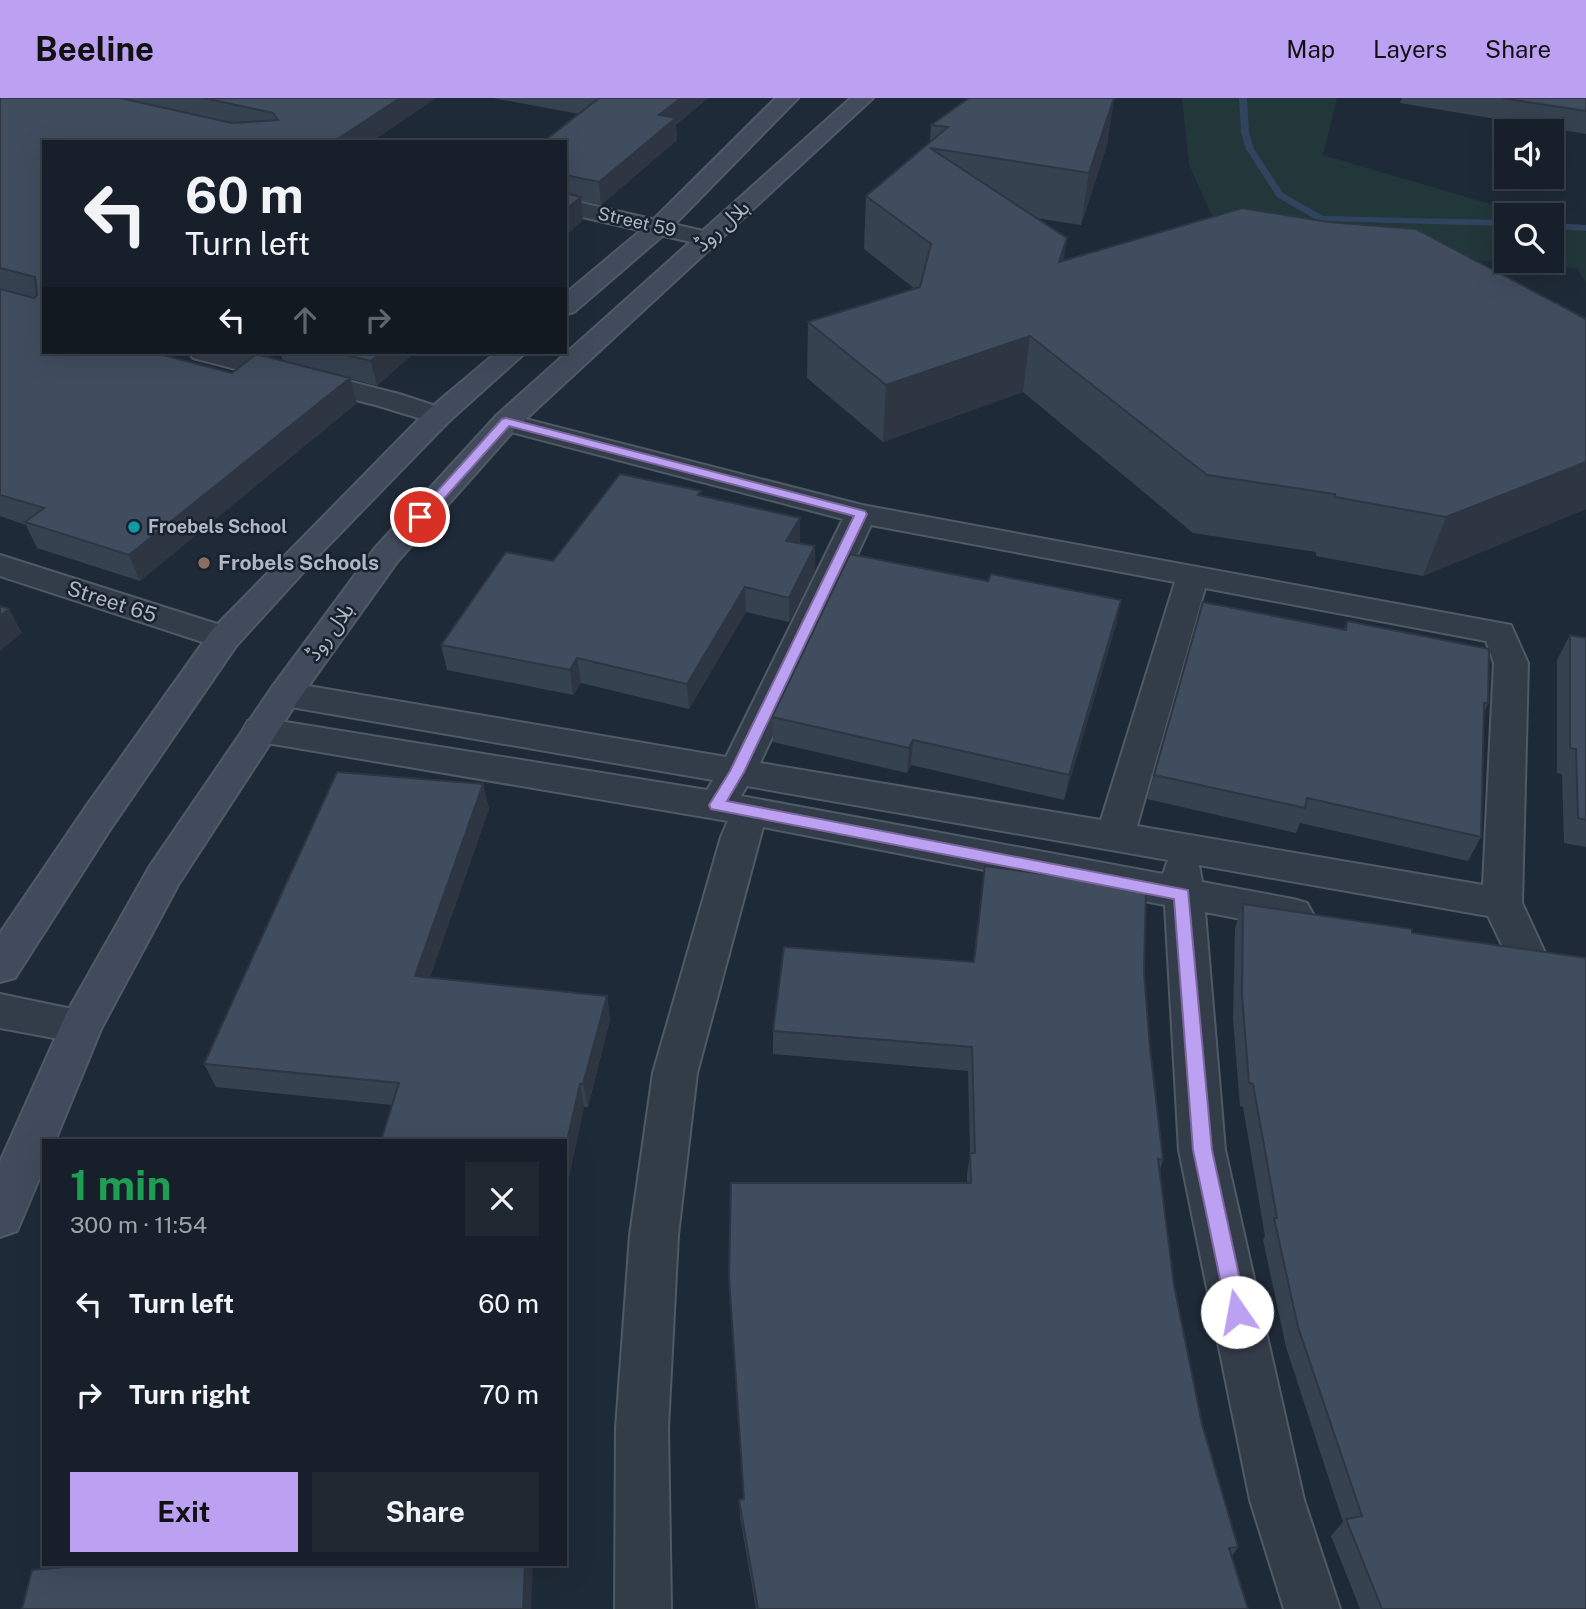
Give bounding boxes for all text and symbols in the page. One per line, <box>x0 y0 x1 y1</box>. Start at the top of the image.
text: Beeline <box>35 30 154 68</box>
text: Map <box>1286 35 1335 63</box>
text: Layers <box>1373 35 1447 63</box>
text: Share <box>1485 35 1551 63</box>
map controls <box>1494 119 1564 273</box>
button: sound <box>1494 119 1564 189</box>
text: 60 m <box>185 166 304 224</box>
icon: left <box>70 168 161 259</box>
street label: ہلال روڈ <box>689 195 754 257</box>
street label: Street 59 <box>596 202 678 241</box>
button: search <box>1494 203 1564 273</box>
text: Turn left <box>185 225 310 262</box>
icon: left <box>213 301 251 339</box>
icon: ahead <box>286 301 324 339</box>
icon: right <box>359 301 397 339</box>
pin <box>390 487 450 547</box>
icon: arrive <box>401 498 439 536</box>
place label: Froebels School <box>148 516 287 537</box>
marker: Froebels School <box>126 519 142 535</box>
place label: Frobels Schools <box>218 550 379 575</box>
marker: Frobels Schools <box>196 555 212 571</box>
street label: Street 65 <box>64 575 160 628</box>
street label: ہلال روڈ <box>300 598 359 665</box>
text: 1 min <box>70 1160 171 1209</box>
button: close <box>465 1162 539 1236</box>
text: 300 m · 11:54 <box>70 1211 207 1238</box>
position arrow <box>1200 1275 1274 1349</box>
icon: left <box>70 1285 108 1323</box>
text: Turn left <box>129 1288 234 1319</box>
text: 60 m <box>478 1288 539 1319</box>
icon: right <box>70 1376 108 1414</box>
text: Turn right <box>129 1379 251 1410</box>
text: 70 m <box>479 1379 539 1410</box>
button: Exit <box>70 1472 298 1552</box>
button: Share <box>312 1472 539 1552</box>

